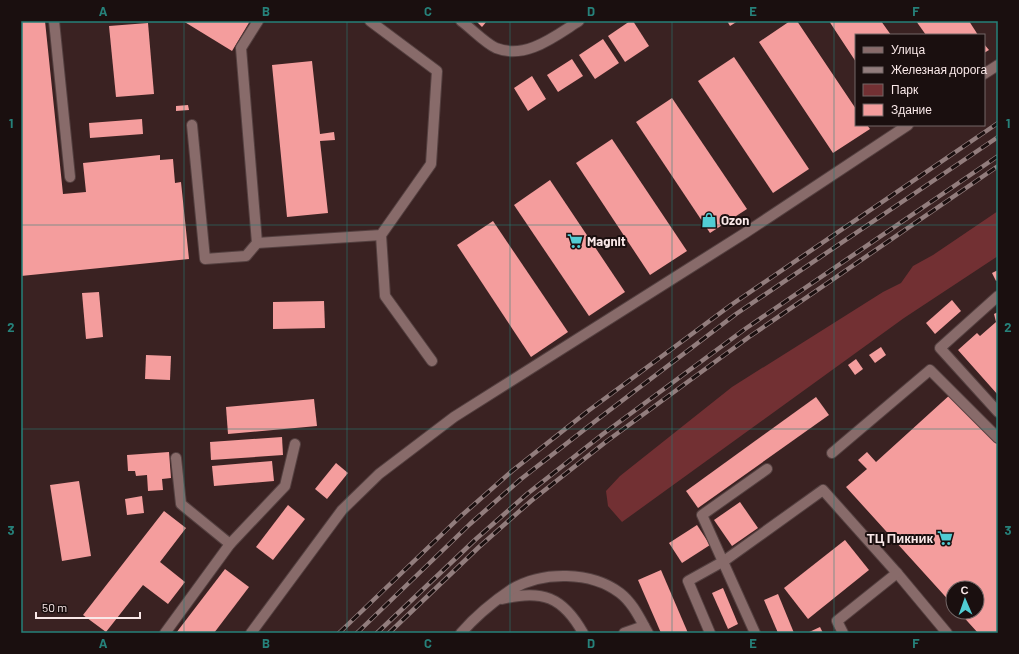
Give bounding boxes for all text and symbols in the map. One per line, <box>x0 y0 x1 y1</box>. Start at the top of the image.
text: A <box>99 3 108 19</box>
text: B <box>262 3 270 19</box>
text: C <box>424 3 432 19</box>
text: D <box>587 3 595 19</box>
text: E <box>749 3 757 19</box>
text: F <box>912 3 920 19</box>
legend <box>855 34 985 126</box>
text: Улица <box>891 42 925 57</box>
text: Железная дорога <box>891 62 987 77</box>
text: Парк <box>891 82 919 97</box>
text: Здание <box>891 102 932 117</box>
text: 1 <box>9 115 13 131</box>
text: 1 <box>1006 115 1010 131</box>
shop icon: Ozon <box>700 211 718 229</box>
place label: Ozon <box>721 212 749 228</box>
supermarket icon: Magnit <box>566 232 584 250</box>
place label: Magnit <box>587 233 626 249</box>
text: 2 <box>7 319 15 335</box>
text: 2 <box>1004 319 1012 335</box>
text: 3 <box>7 522 15 538</box>
text: 3 <box>1004 522 1012 538</box>
supermarket icon: ТЦ Пикник <box>936 529 954 547</box>
place label: ТЦ Пикник <box>867 530 933 546</box>
north arrow <box>945 580 985 620</box>
text: С <box>960 583 969 596</box>
scale bar <box>36 594 140 620</box>
text: 50 m <box>42 600 67 614</box>
text: A <box>99 635 108 651</box>
text: B <box>262 635 270 651</box>
text: C <box>424 635 432 651</box>
text: D <box>587 635 595 651</box>
text: E <box>749 635 757 651</box>
text: F <box>912 635 920 651</box>

